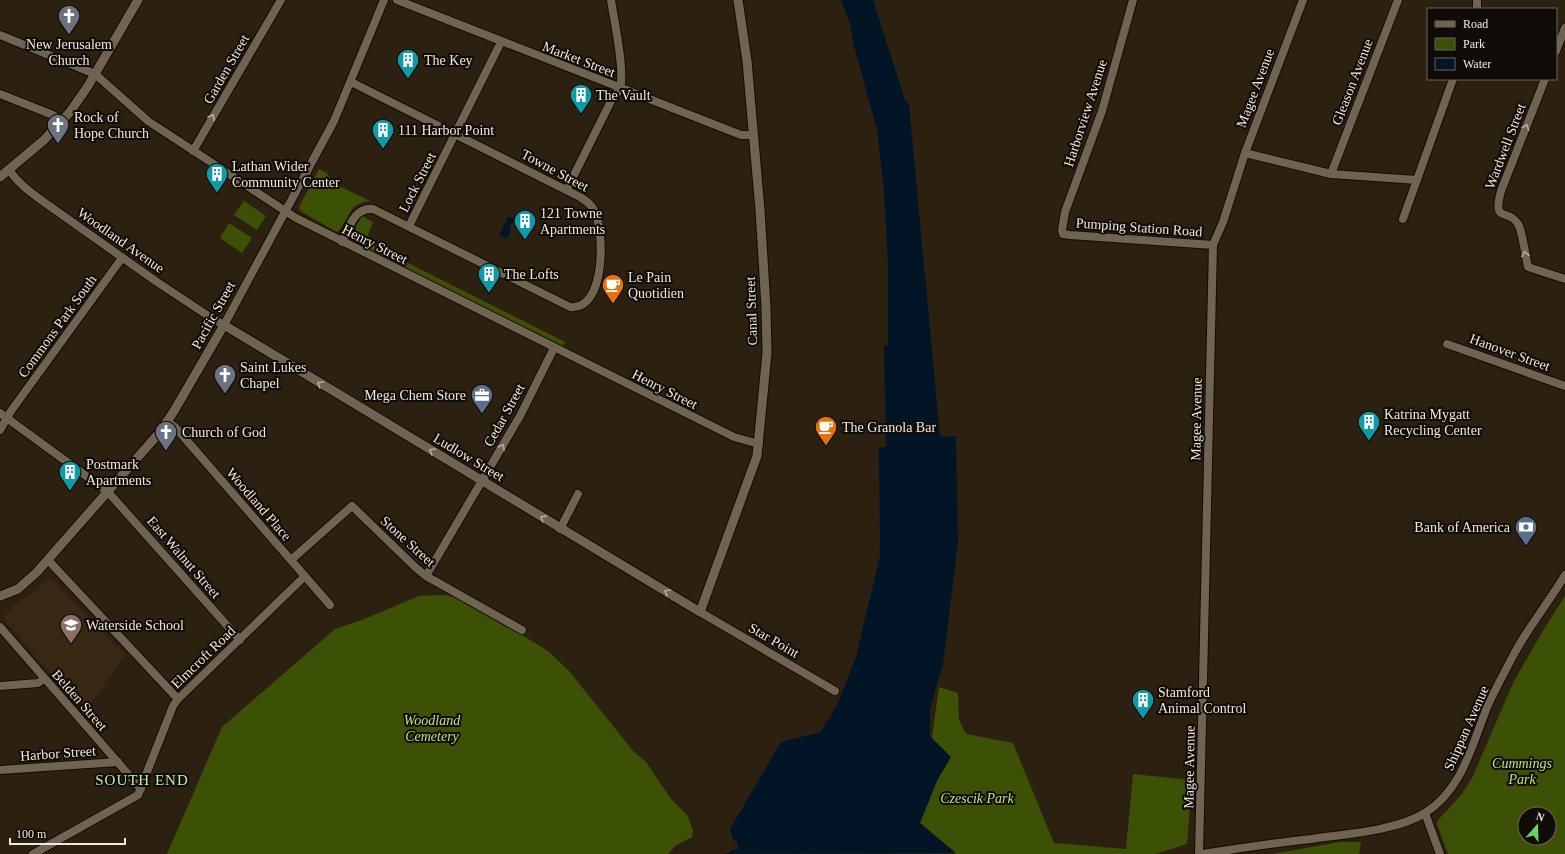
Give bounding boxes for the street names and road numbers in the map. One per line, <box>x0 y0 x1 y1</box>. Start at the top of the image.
street label: Garden Street <box>201 32 252 106</box>
street label: Gleason Avenue <box>1329 37 1376 127</box>
street label: Market Street <box>540 39 617 80</box>
street label: Magee Avenue <box>1234 47 1277 130</box>
street label: Harborview Avenue <box>1061 58 1110 169</box>
street label: Wardwell Street <box>1482 101 1529 191</box>
street label: Towne Street <box>519 146 591 194</box>
street label: Lock Street <box>396 150 439 215</box>
street label: Woodland Avenue <box>74 205 167 276</box>
street label: Pumping Station Road <box>1075 216 1203 239</box>
street label: Henry Street <box>340 222 410 267</box>
street label: Commons Park South <box>15 272 100 380</box>
street label: Canal Street <box>743 276 760 346</box>
street label: Pacific Street <box>189 279 238 352</box>
street label: Hanover Street <box>1468 331 1552 374</box>
street label: Henry Street <box>630 367 700 412</box>
street label: Magee Avenue <box>1188 377 1205 461</box>
street label: Cedar Street <box>481 381 528 449</box>
street label: Ludlow Street <box>431 430 507 484</box>
street label: Woodland Place <box>223 465 294 544</box>
street label: East Walnut Street <box>144 513 223 601</box>
street label: Stone Street <box>377 513 438 570</box>
street label: Star Point <box>746 620 802 661</box>
street label: Elmcroft Road <box>168 623 238 692</box>
street label: Belden Street <box>49 667 110 734</box>
street label: Shippan Avenue <box>1441 684 1492 773</box>
street label: Magee Avenue <box>1181 725 1198 809</box>
street label: Harbor Street <box>20 743 96 764</box>

